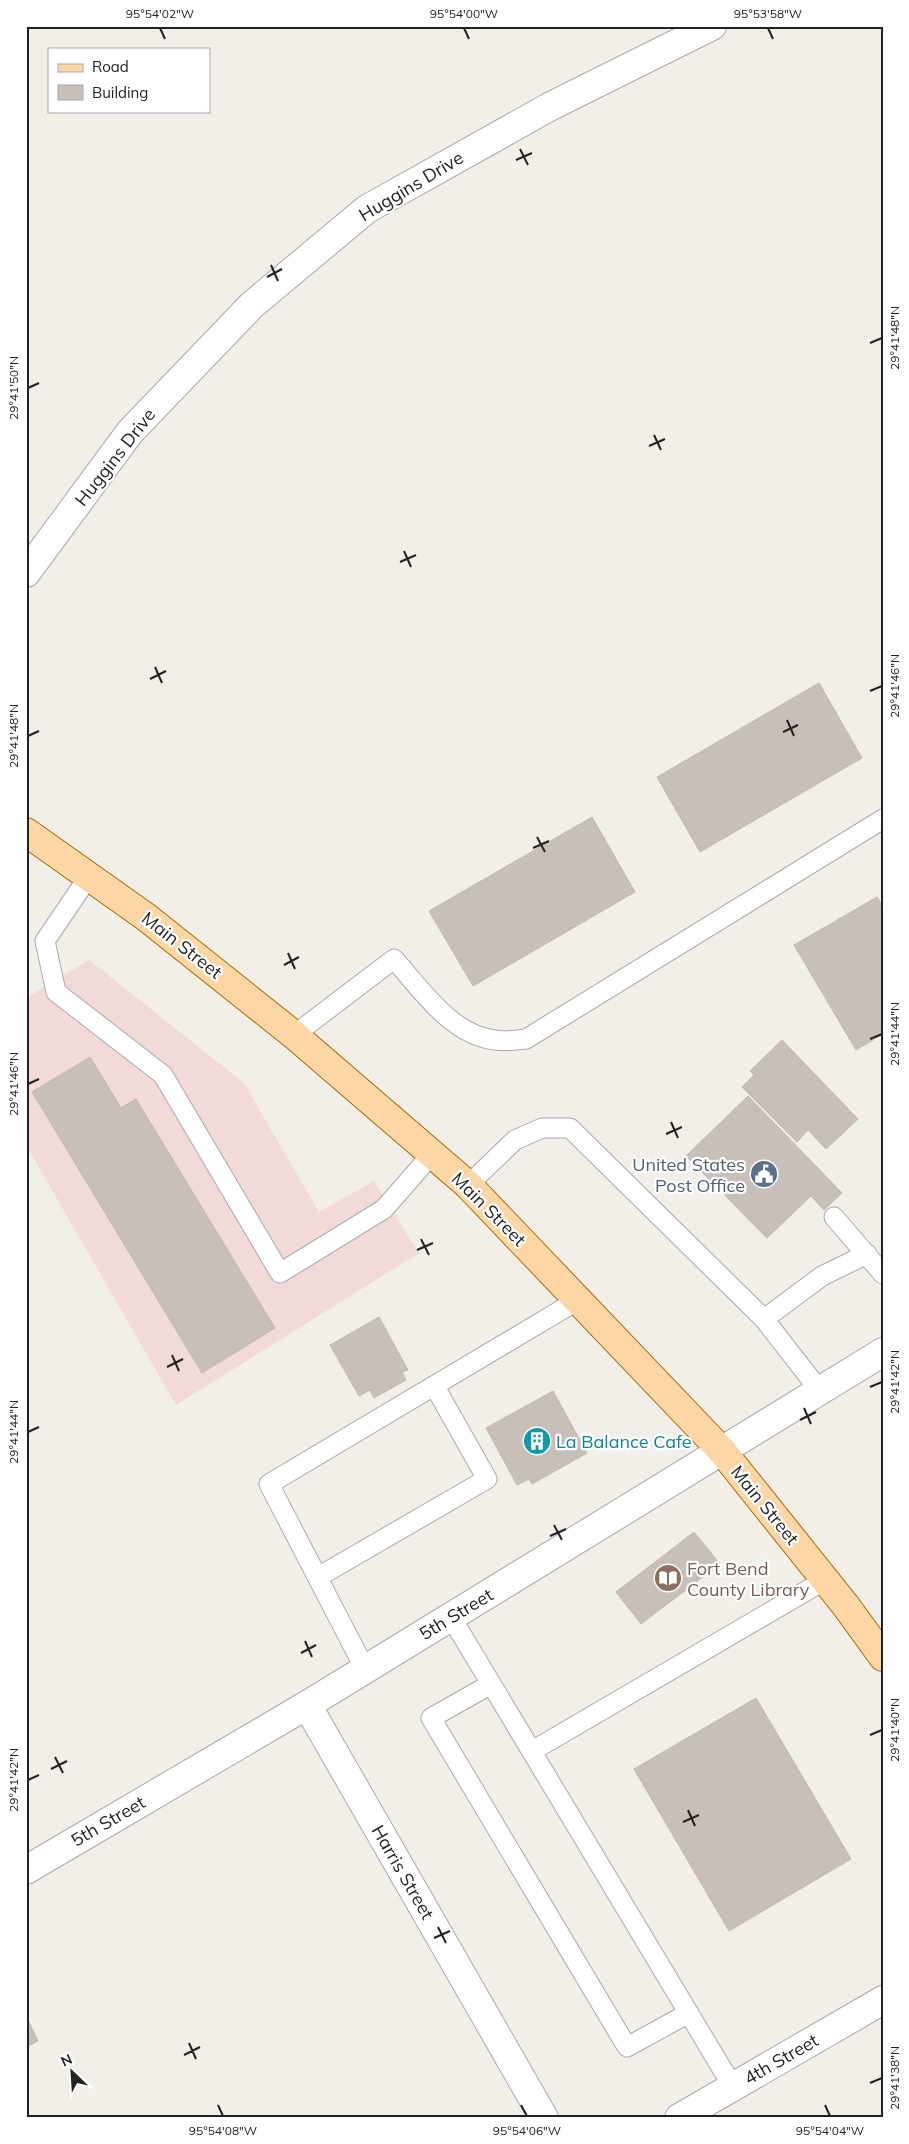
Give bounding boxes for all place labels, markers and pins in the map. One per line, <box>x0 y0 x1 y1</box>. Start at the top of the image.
place label: United States Post Office <box>632 1153 745 1197</box>
public building icon: United States Post Office <box>749 1159 779 1189</box>
building icon: La Balance Cafe <box>522 1426 552 1456</box>
place label: La Balance Cafe <box>556 1430 692 1453</box>
place label: Fort Bend County Library <box>687 1557 810 1601</box>
library icon: Fort Bend County Library <box>653 1563 683 1593</box>

